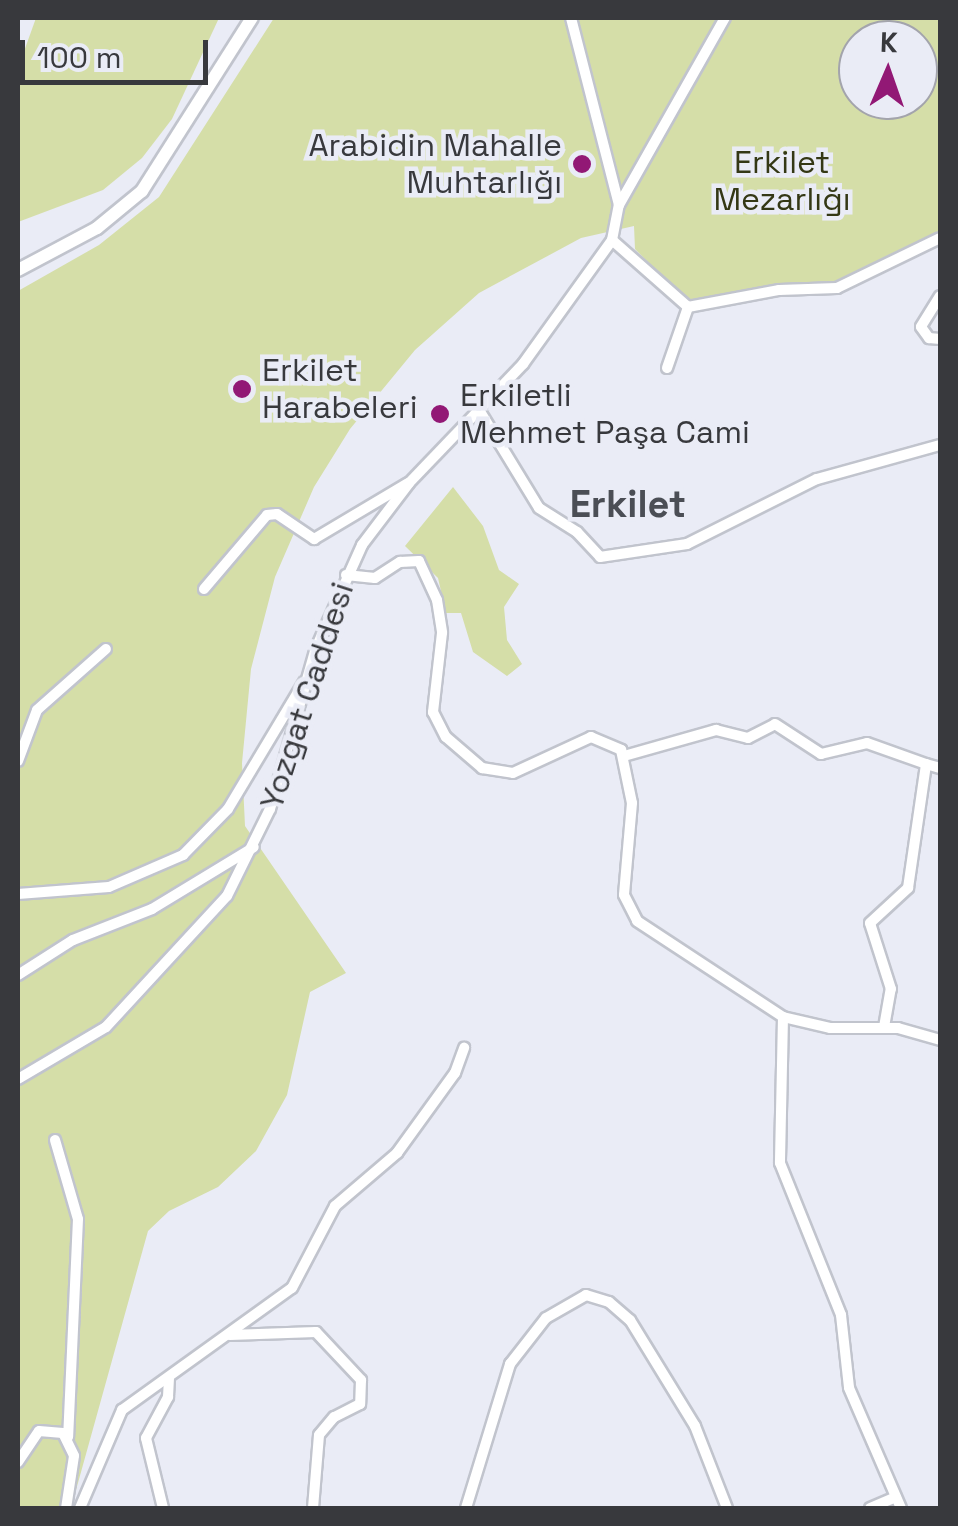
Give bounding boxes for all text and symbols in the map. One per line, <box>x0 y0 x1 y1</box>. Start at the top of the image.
scale bar <box>25 20 212 82</box>
north arrow <box>838 20 938 120</box>
text: K <box>880 24 898 60</box>
text: 100 m <box>37 38 122 77</box>
place label: Arabidin Mahalle Muhtarlığı <box>308 127 562 202</box>
park label: Erkilet Mezarlığı <box>713 144 851 219</box>
marker: Arabidin Mahalle Muhtarlığı <box>571 153 593 175</box>
place label: Erkilet Harabeleri <box>262 352 418 427</box>
place label: Erkiletli Mehmet Paşa Cami <box>460 377 750 452</box>
marker: Erkilet Harabeleri <box>231 378 253 400</box>
marker: Erkiletli Mehmet Paşa Cami <box>429 403 451 425</box>
district label: Erkilet <box>570 482 686 528</box>
street label: Yozgat Caddesi <box>252 578 362 814</box>

